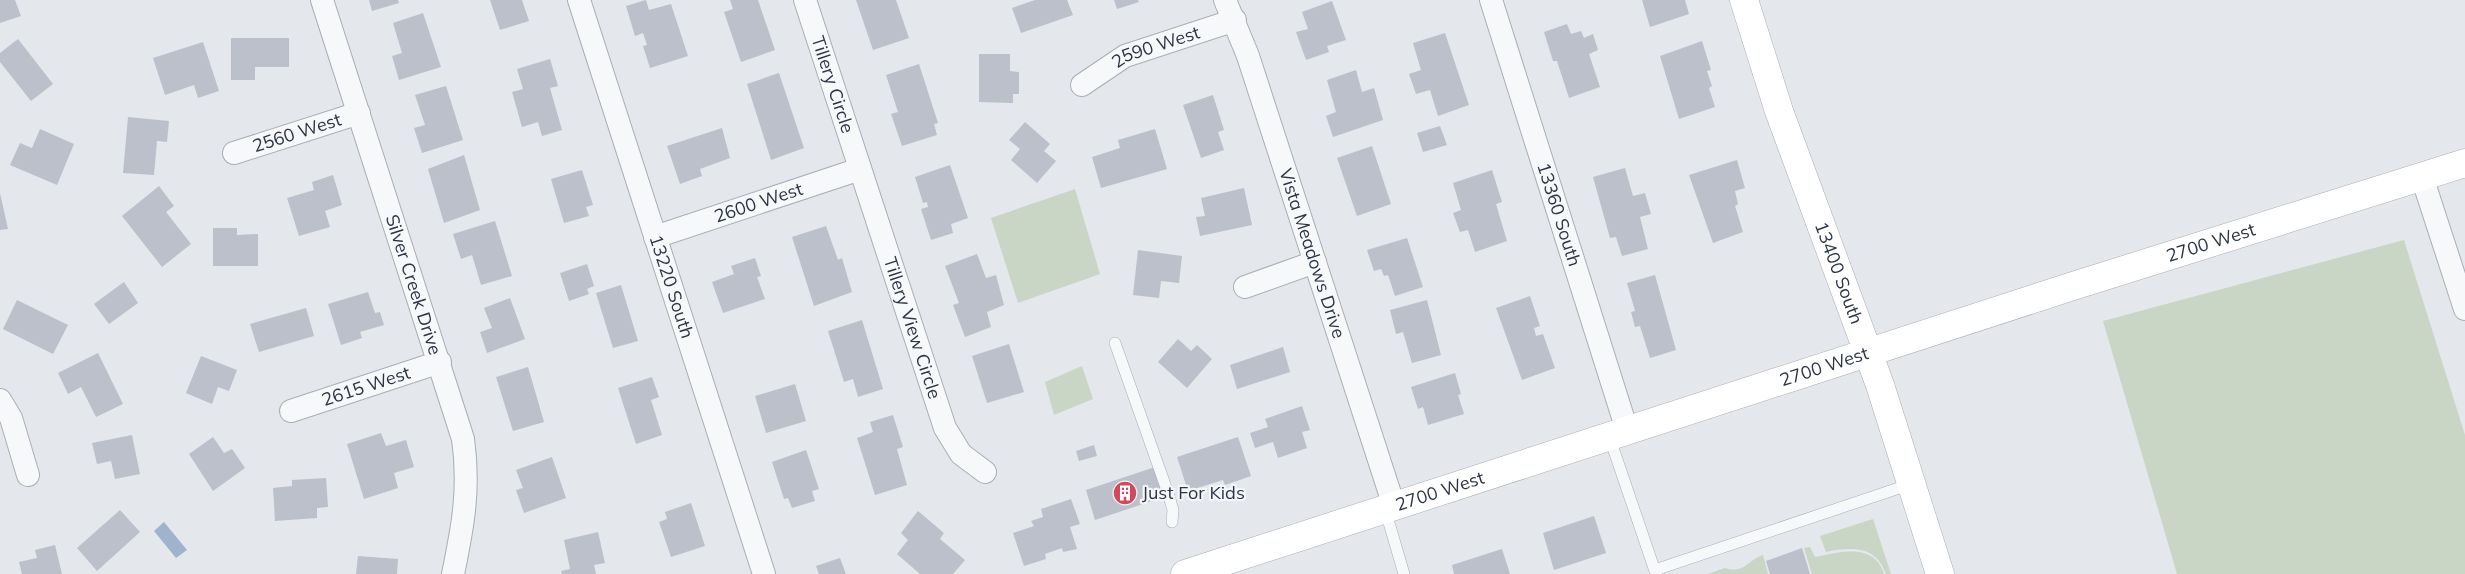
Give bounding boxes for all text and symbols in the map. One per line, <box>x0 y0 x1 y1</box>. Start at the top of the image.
street label: 2590 West <box>1107 20 1203 73</box>
street label: Tillery Circle <box>807 33 860 136</box>
street label: 2560 West <box>249 107 344 157</box>
street label: 13360 South <box>1532 160 1587 269</box>
street label: Vista Meadows Drive <box>1274 165 1351 341</box>
street label: 2600 West <box>711 177 806 228</box>
street label: Silver Creek Drive <box>381 211 447 358</box>
street label: 13400 South <box>1810 218 1869 327</box>
street label: 2700 West <box>2163 218 2258 267</box>
street label: 13220 South <box>644 232 699 341</box>
street label: Tillery View Circle <box>879 254 947 402</box>
street label: 2700 West <box>1777 341 1871 391</box>
street label: 2615 West <box>319 361 413 411</box>
street label: 2700 West <box>1393 466 1487 516</box>
building icon: Just For Kids <box>1112 480 1138 506</box>
place label: Just For Kids <box>1142 481 1245 504</box>

